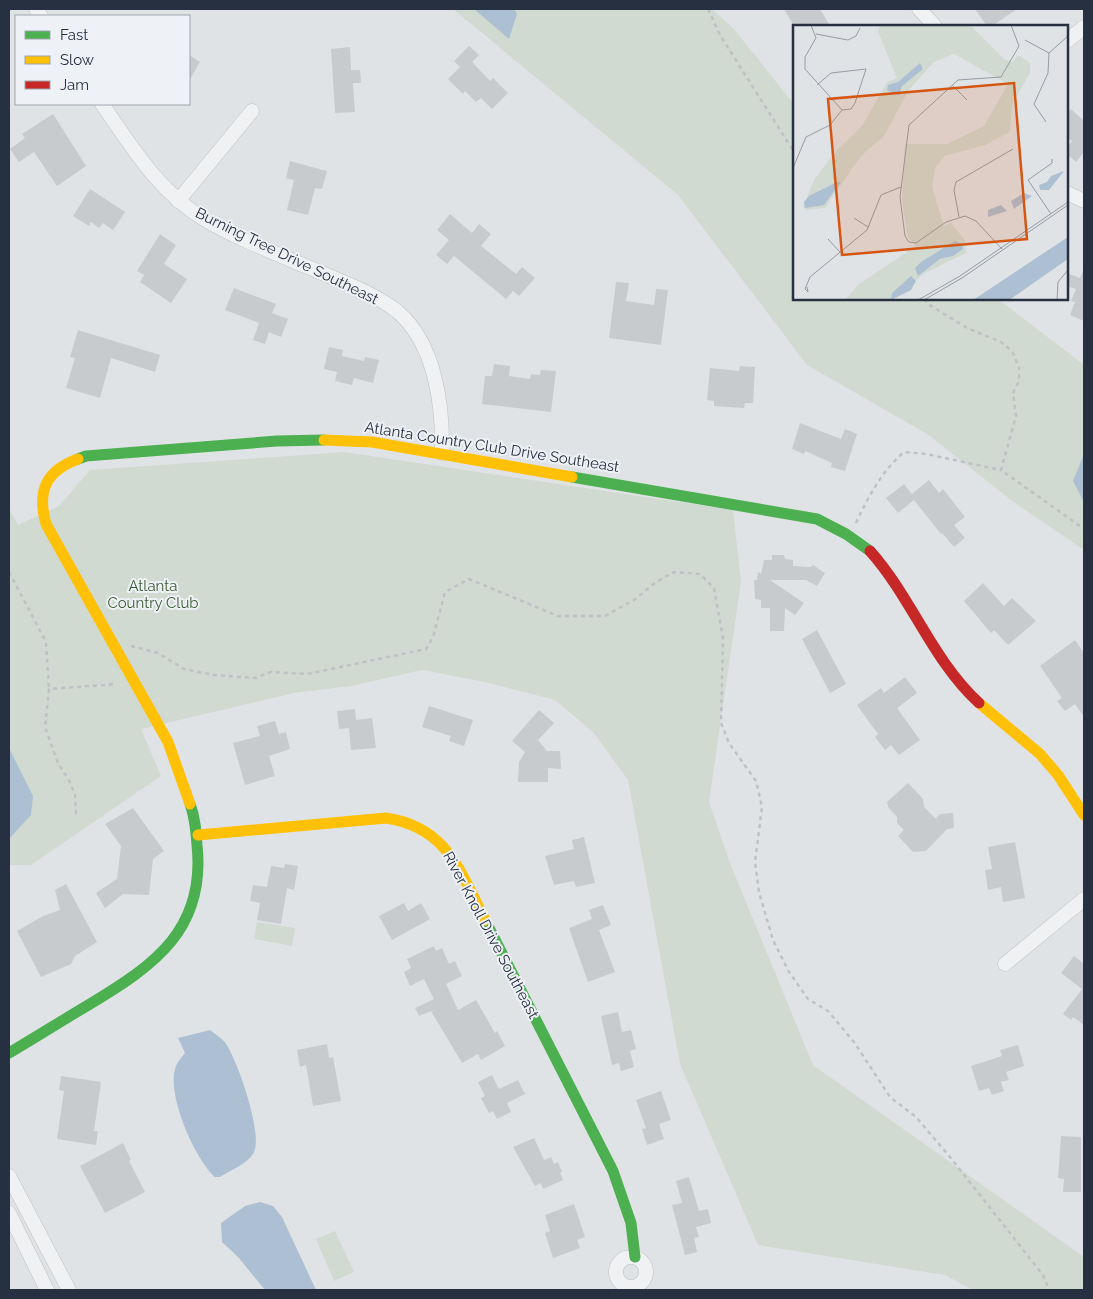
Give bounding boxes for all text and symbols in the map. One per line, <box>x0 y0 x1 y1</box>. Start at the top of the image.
legend <box>15 15 190 105</box>
inset map <box>793 25 1068 300</box>
text: Fast <box>60 26 88 44</box>
text: Slow <box>60 51 94 69</box>
text: Jam <box>60 76 89 94</box>
street label: Burning Tree Drive Southeast <box>193 204 381 308</box>
street label: Atlanta Country Club Drive Southeast <box>363 418 621 476</box>
park label: Atlanta Country Club <box>107 577 199 612</box>
street label: River Knoll Drive Southeast <box>439 848 543 1022</box>

